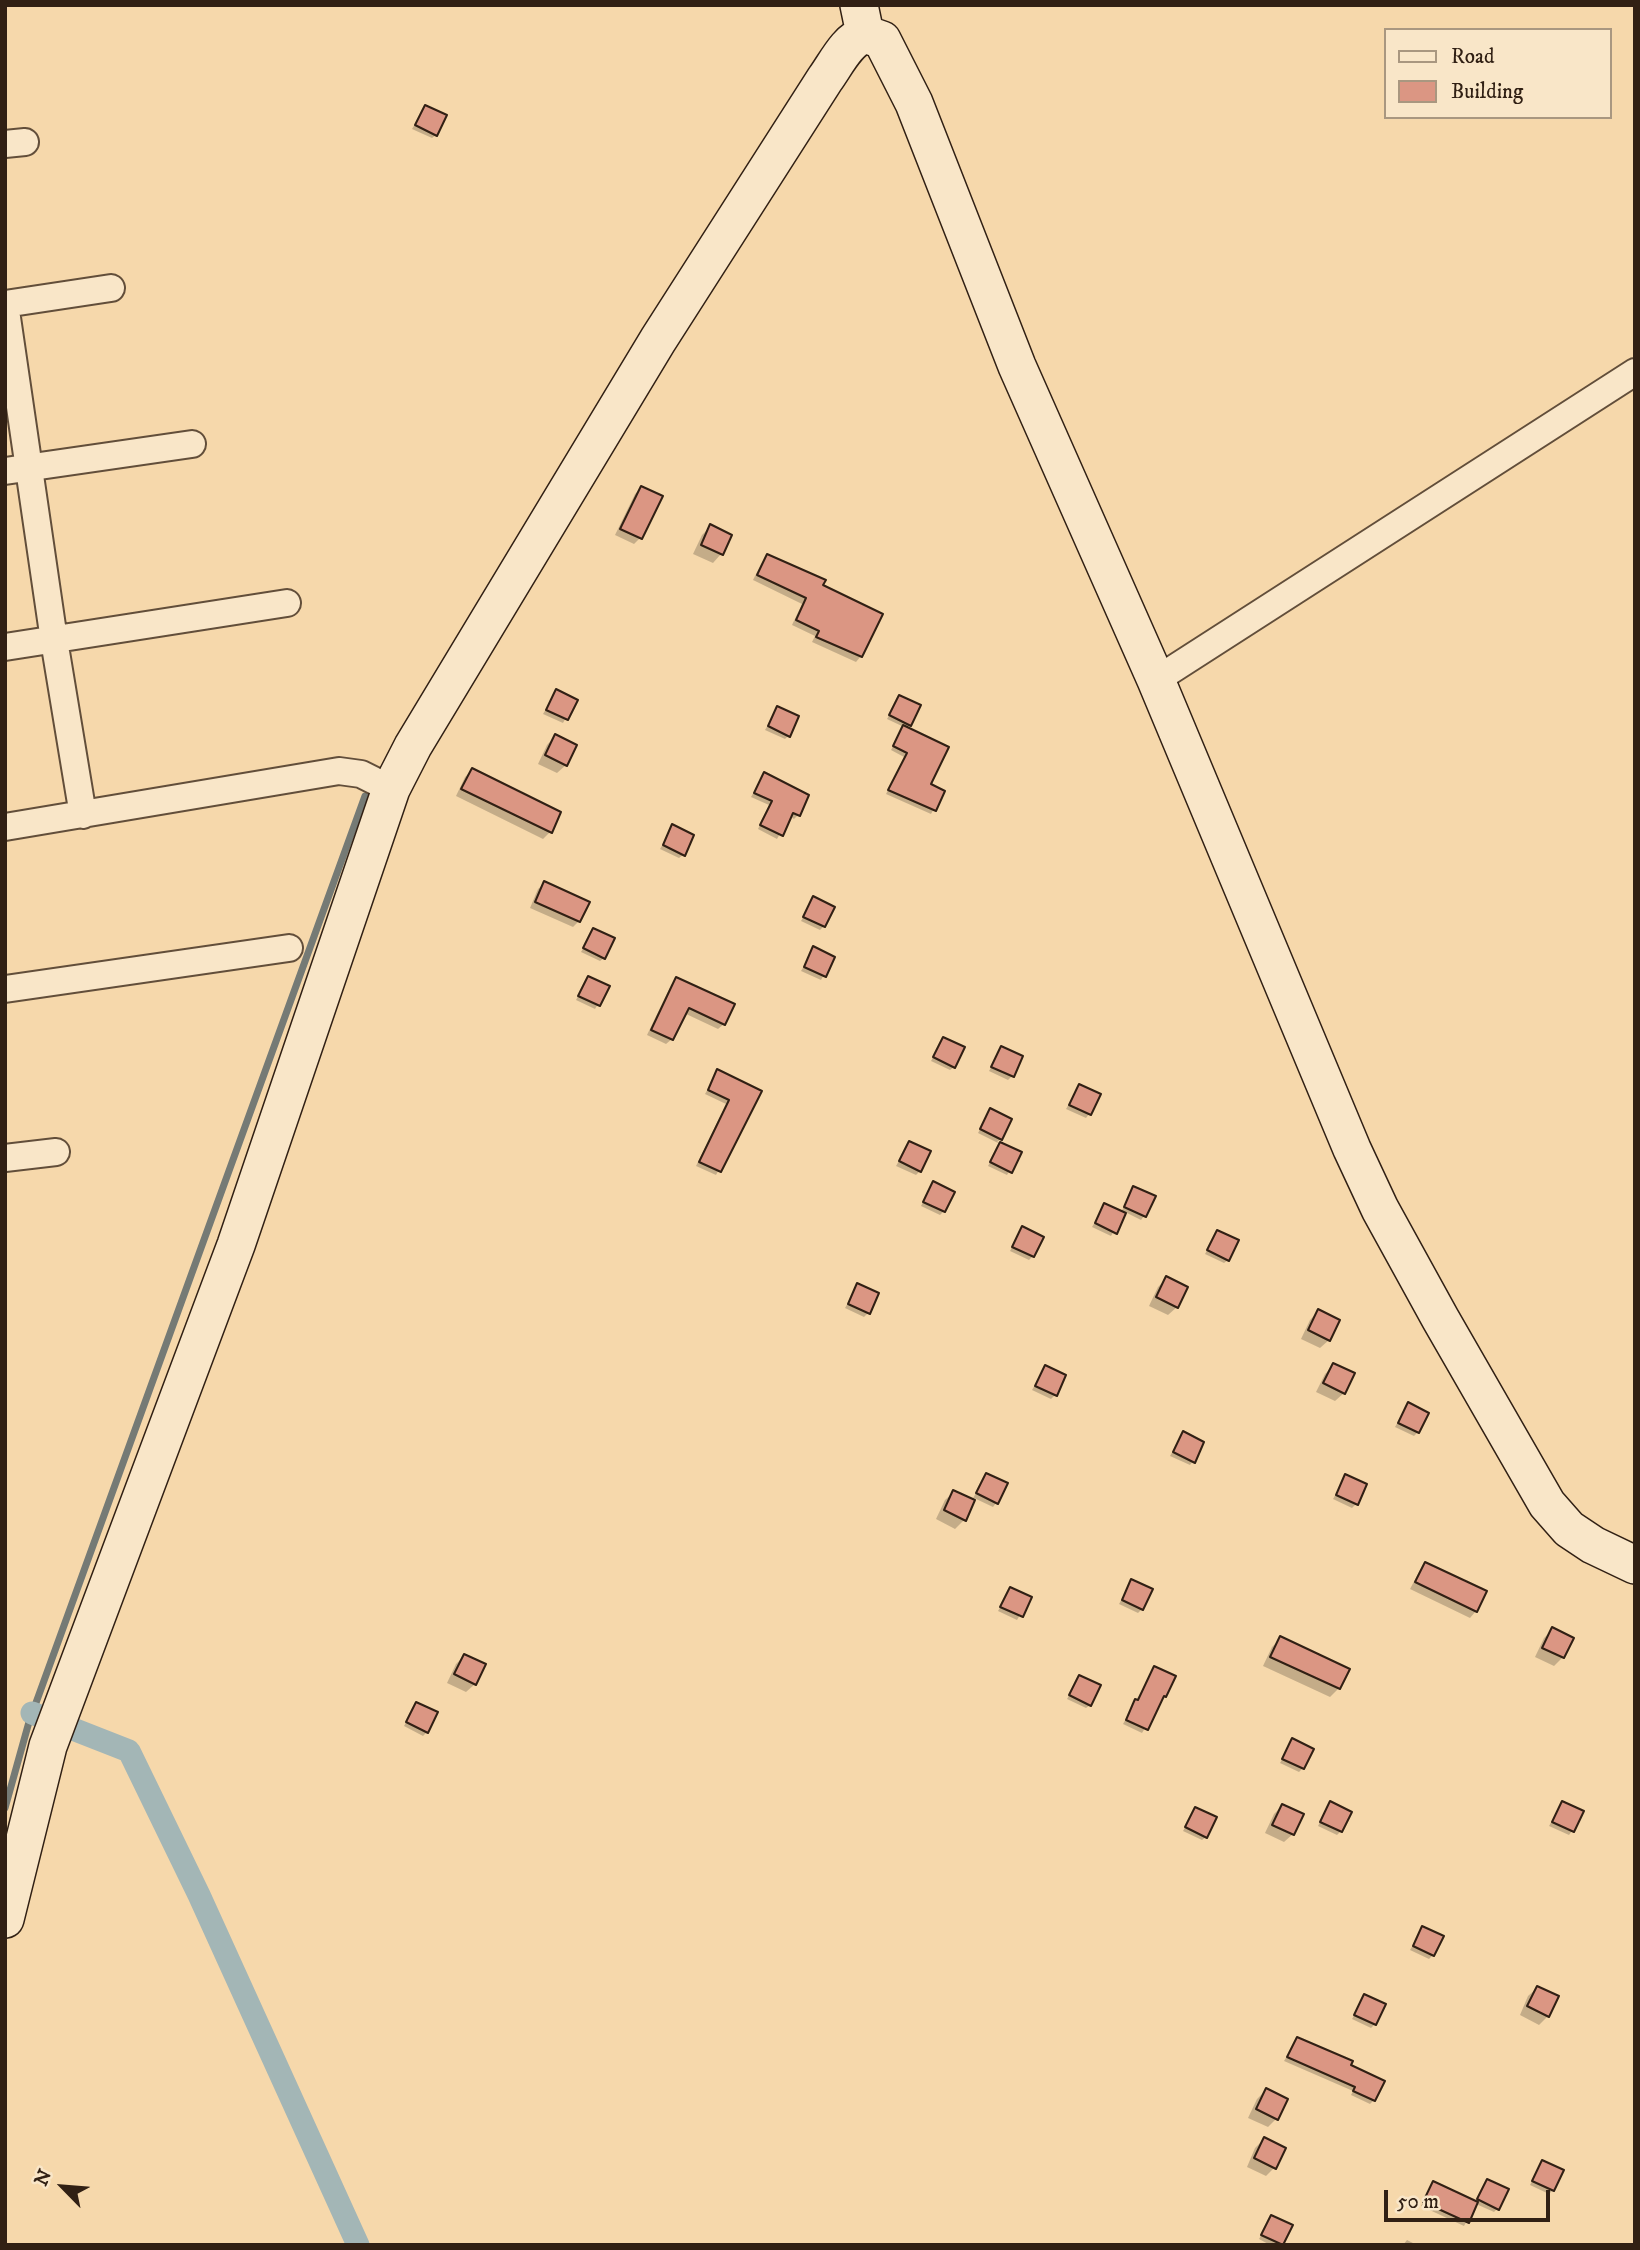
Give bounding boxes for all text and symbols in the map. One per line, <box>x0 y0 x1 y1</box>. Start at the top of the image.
legend <box>1384 28 1612 119</box>
text: Road <box>1451 44 1495 70</box>
text: Building <box>1451 79 1523 105</box>
north arrow <box>28 2152 98 2222</box>
text: N <box>30 2166 57 2190</box>
scale bar <box>1388 2176 1554 2220</box>
text: 50 m <box>1397 2189 1439 2215</box>

